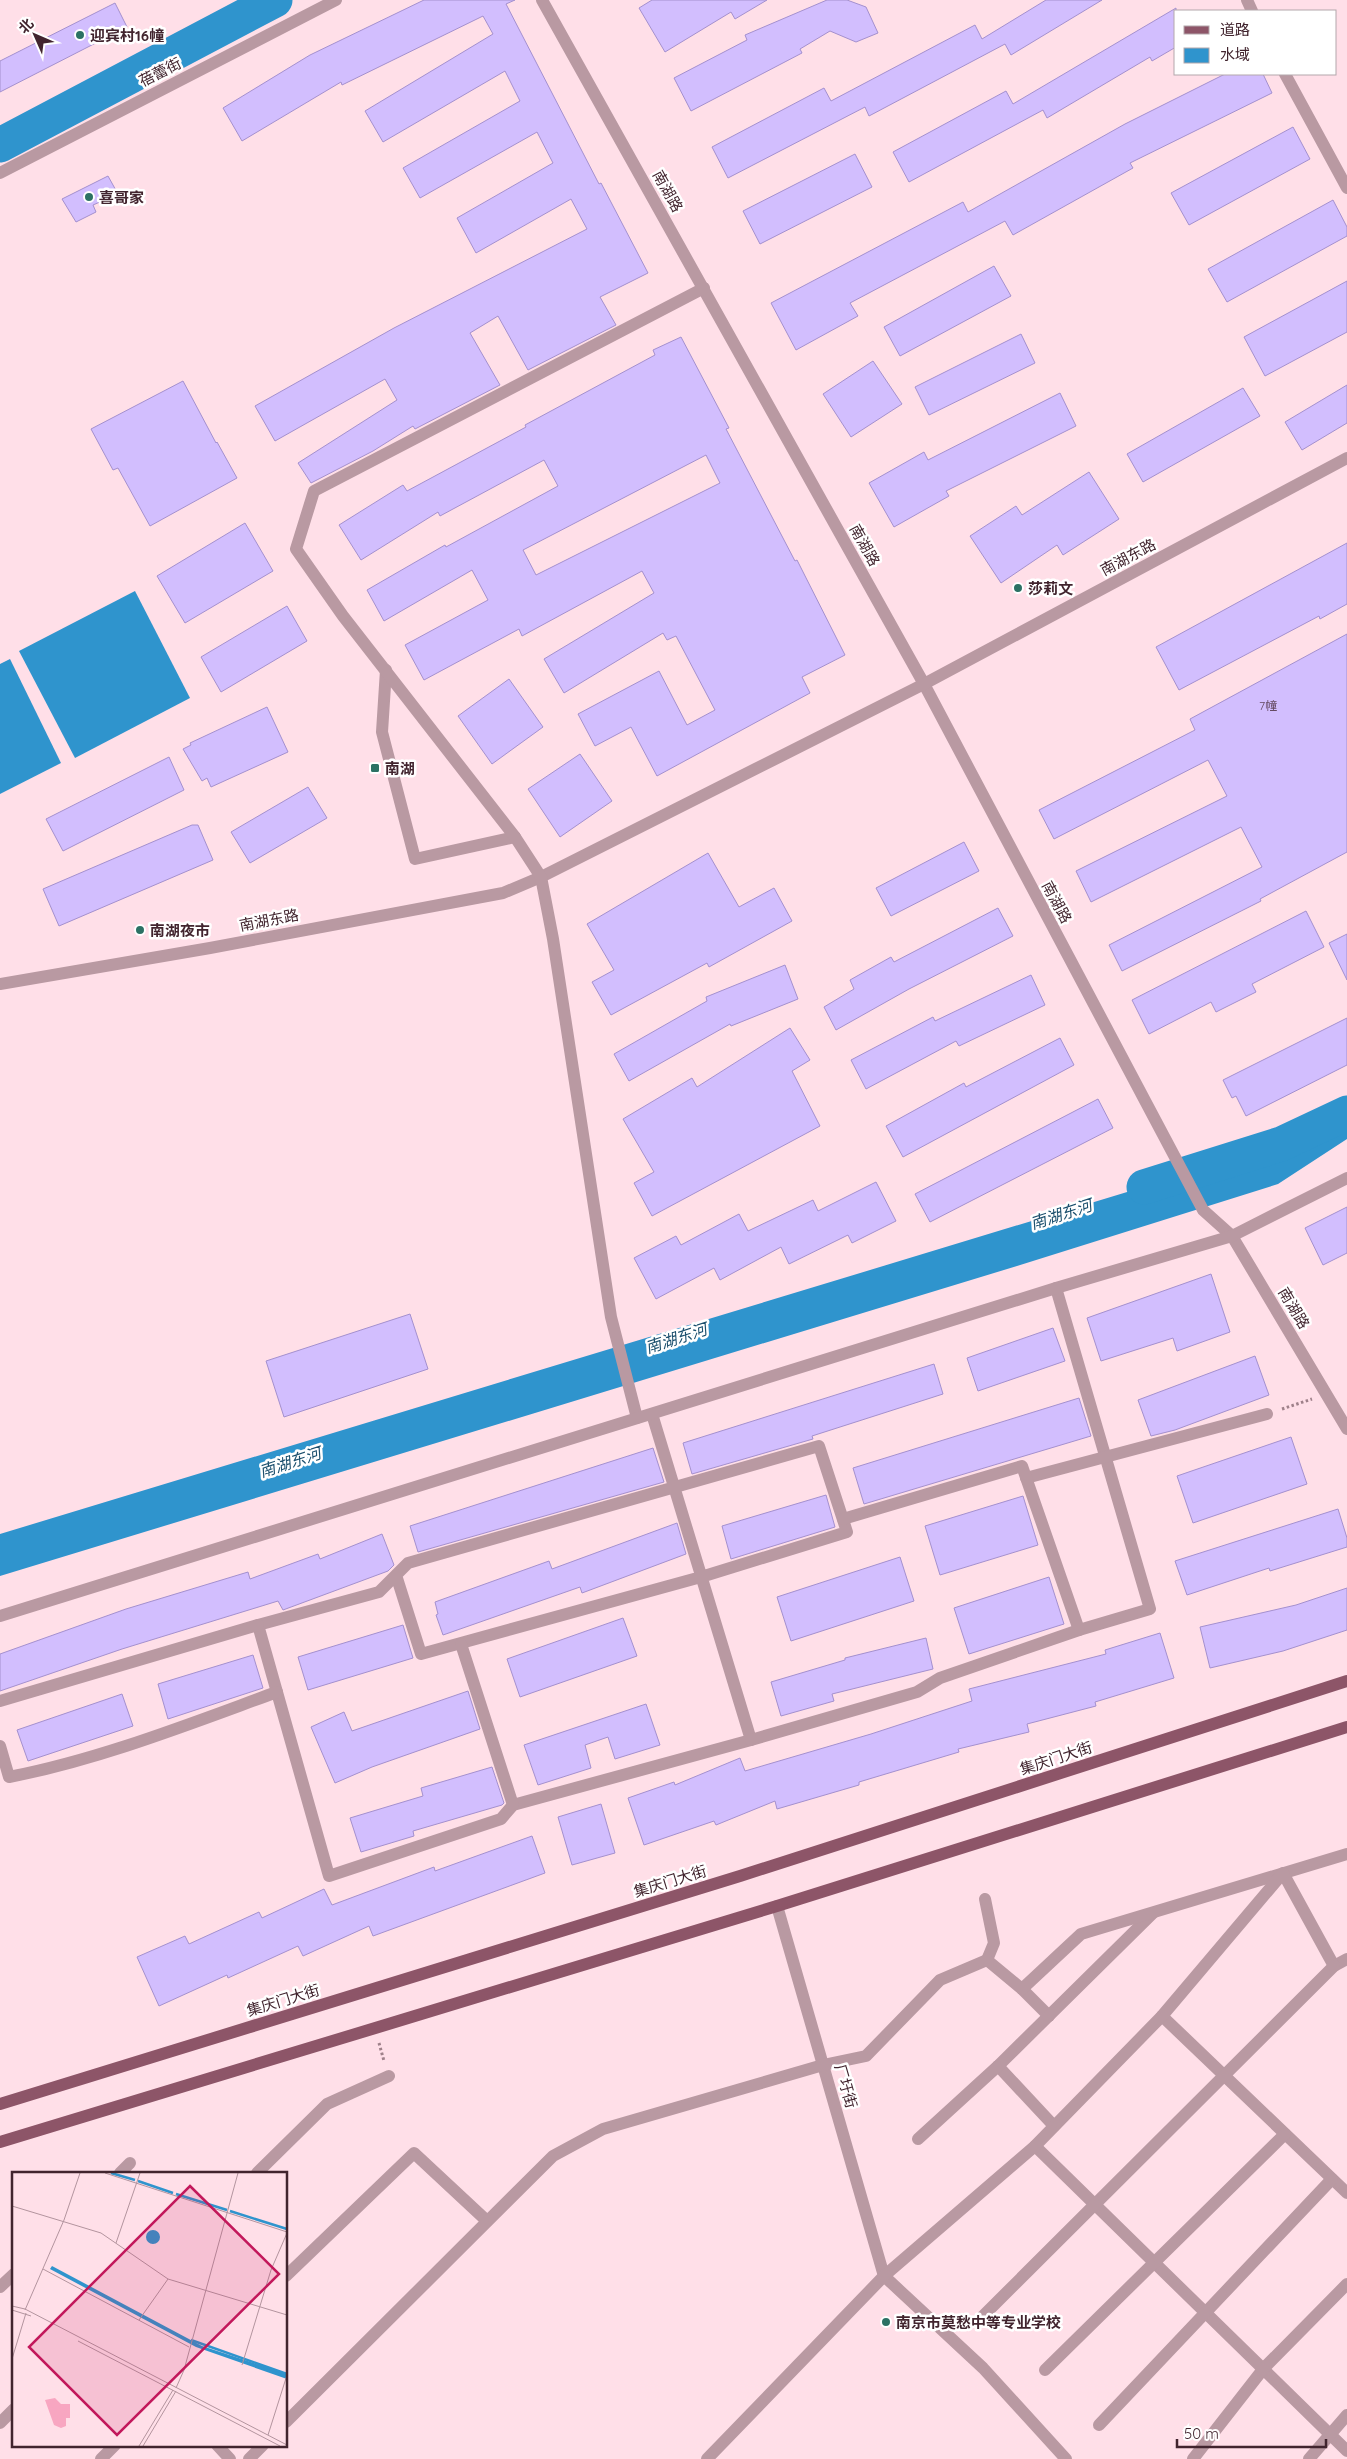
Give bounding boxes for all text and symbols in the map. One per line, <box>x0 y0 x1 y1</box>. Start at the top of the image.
north arrow <box>10 10 60 60</box>
legend <box>1174 10 1337 75</box>
text: 北 <box>14 14 37 37</box>
text: 道路 <box>1220 20 1250 39</box>
place label: 迎宾村16幢 <box>90 26 164 45</box>
marker: 迎宾村16幢 <box>74 29 86 41</box>
text: 水域 <box>1220 45 1250 64</box>
street label: 蓓蕾街 <box>136 53 184 91</box>
street label: 南湖路 <box>649 167 687 215</box>
place label: 喜哥家 <box>99 188 144 207</box>
marker: 喜哥家 <box>83 191 95 203</box>
street label: 南湖路 <box>846 521 884 569</box>
street label: 南湖东路 <box>1097 535 1159 579</box>
place label: 莎莉文 <box>1028 579 1073 598</box>
marker: 莎莉文 <box>1012 582 1024 594</box>
house number: 7幢 <box>1259 698 1277 713</box>
place label: 南湖 <box>385 759 415 778</box>
marker: 南湖 <box>369 762 381 774</box>
street label: 南湖路 <box>1038 878 1076 926</box>
street label: 南湖东路 <box>238 905 300 935</box>
place label: 南湖夜市 <box>150 921 210 940</box>
marker: 南湖夜市 <box>134 924 146 936</box>
water label: 南湖东河 <box>1027 1194 1097 1233</box>
street label: 南湖路 <box>1274 1284 1314 1332</box>
water label: 南湖东河 <box>642 1318 712 1357</box>
water label: 南湖东河 <box>256 1442 326 1481</box>
street label: 集庆门大街 <box>1017 1737 1095 1779</box>
street label: 集庆门大街 <box>631 1861 709 1901</box>
street label: 集庆门大街 <box>244 1980 322 2020</box>
street label: 厂圩街 <box>831 2062 861 2110</box>
inset map <box>12 2172 288 2446</box>
place label: 南京市莫愁中等专业学校 <box>896 2313 1061 2332</box>
marker: 南京市莫愁中等专业学校 <box>880 2316 892 2328</box>
scale bar <box>1177 2416 1326 2448</box>
text: 50 m <box>1184 2424 1219 2443</box>

